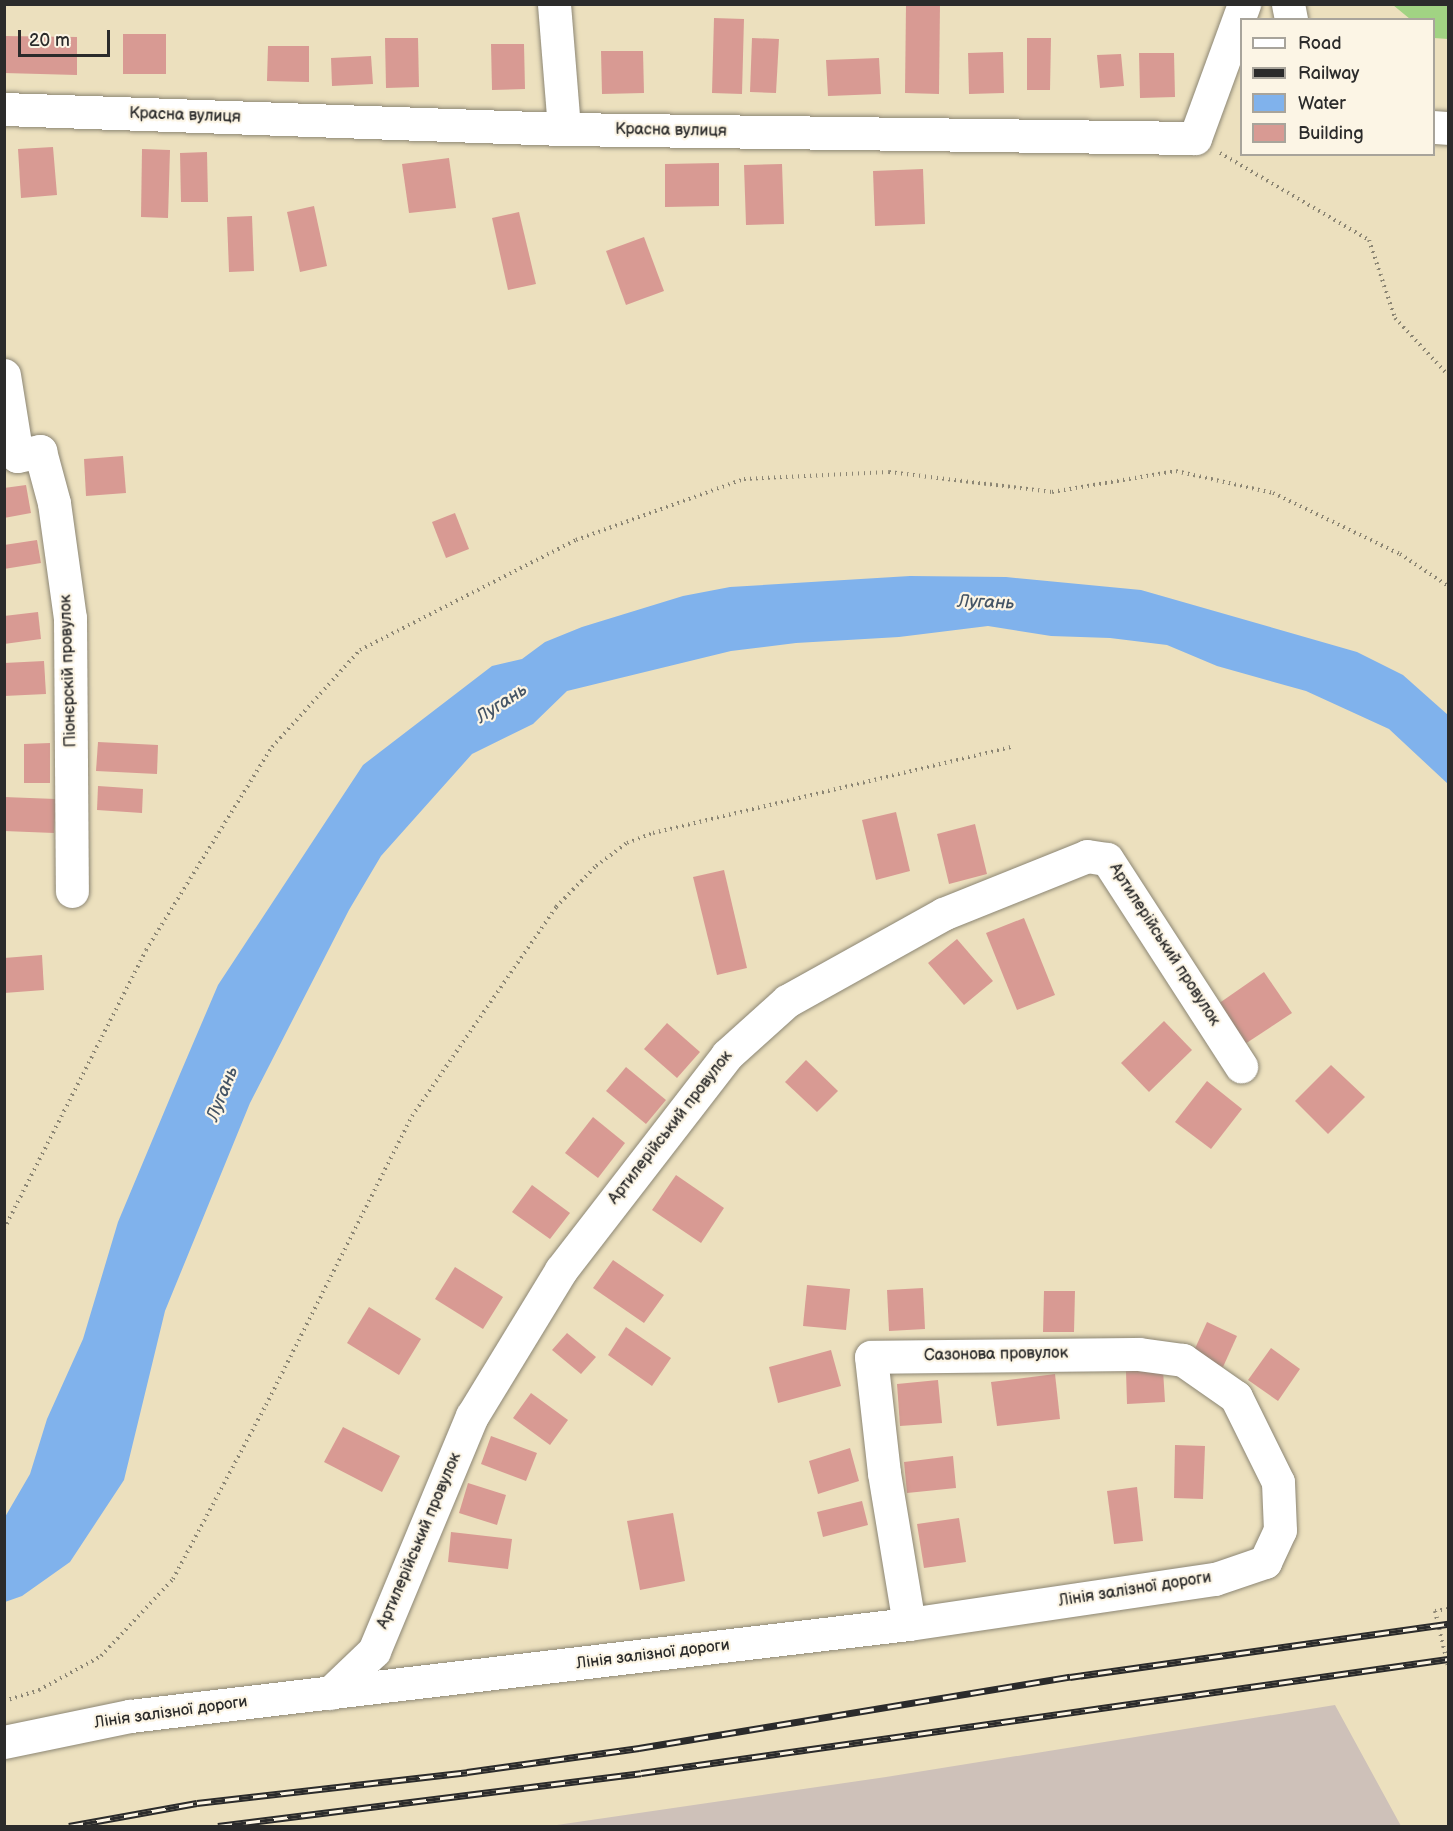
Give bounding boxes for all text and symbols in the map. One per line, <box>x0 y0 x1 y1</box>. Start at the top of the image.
scale bar <box>21 18 112 56</box>
legend <box>1240 18 1435 156</box>
text: 20 m <box>29 30 70 51</box>
text: Road <box>1298 33 1342 54</box>
text: Railway <box>1298 63 1360 84</box>
text: Water <box>1298 93 1346 114</box>
street label: Красна вулиця <box>129 104 241 128</box>
street label: Красна вулиця <box>615 120 727 142</box>
text: Building <box>1298 123 1364 144</box>
water label: Лугань <box>957 591 1015 615</box>
street label: Піонєрскій провулок <box>57 594 81 748</box>
water label: Лугань <box>472 680 532 728</box>
street label: Артилерійський провулок <box>1104 860 1224 1030</box>
street label: Артилерійський провулок <box>605 1047 737 1209</box>
water label: Лугань <box>202 1064 244 1124</box>
street label: Сазонова провулок <box>924 1344 1068 1366</box>
street label: Артилерійський провулок <box>374 1450 466 1632</box>
street label: Лінія залізної дороги <box>1057 1568 1213 1612</box>
street label: Лінія залізної дороги <box>575 1636 731 1674</box>
street label: Лінія залізної дороги <box>93 1693 249 1733</box>

